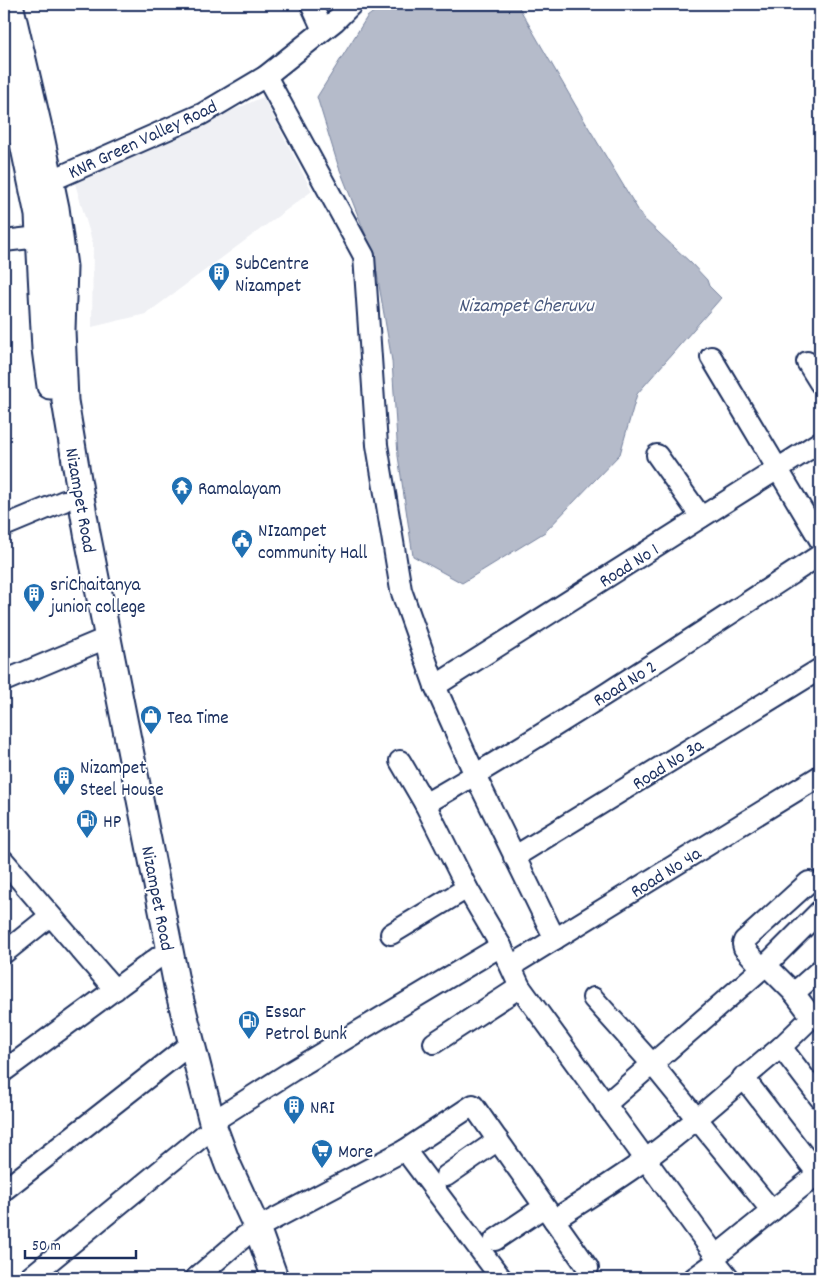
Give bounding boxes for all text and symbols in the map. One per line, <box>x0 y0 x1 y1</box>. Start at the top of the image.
street label: KNR Green Valley Road <box>65 95 222 187</box>
place label: SubCentre Nizampet <box>235 252 309 301</box>
building icon: SubCentre Nizampet <box>207 261 231 292</box>
water label: Nizampet Cheruvu <box>458 293 595 321</box>
street label: Nizampet Road <box>56 446 101 555</box>
temple icon: Ramalayam <box>170 475 194 506</box>
place label: Ramalayam <box>198 477 281 504</box>
place label: NIzampet community Hall <box>258 519 368 568</box>
public building icon: NIzampet community Hall <box>230 528 254 559</box>
street label: Road No 1 <box>595 538 665 596</box>
place label: sriChaitanya junior college <box>48 573 145 622</box>
building icon: sriChaitanya junior college <box>22 582 46 613</box>
street label: Road No 2 <box>589 655 663 715</box>
shop icon: Tea Time <box>139 704 163 735</box>
place label: Tea Time <box>167 706 229 733</box>
street label: Road No 3a <box>628 733 711 798</box>
place label: Nizampet Steel House <box>80 756 164 805</box>
building icon: Nizampet Steel House <box>52 765 76 796</box>
fuel station icon: HP <box>75 808 99 839</box>
place label: HP <box>103 810 121 837</box>
street label: Road No 4a <box>626 841 708 906</box>
street label: Nizampet Road <box>132 844 179 953</box>
place label: Essar Petrol Bunk <box>265 1000 347 1049</box>
fuel station icon: Essar Petrol Bunk <box>237 1009 261 1040</box>
building icon: NRI <box>282 1094 306 1125</box>
place label: NRI <box>310 1096 335 1123</box>
supermarket icon: More <box>310 1138 334 1169</box>
place label: More <box>338 1140 373 1167</box>
scale bar <box>25 1227 136 1259</box>
text: 50 m <box>32 1236 61 1258</box>

